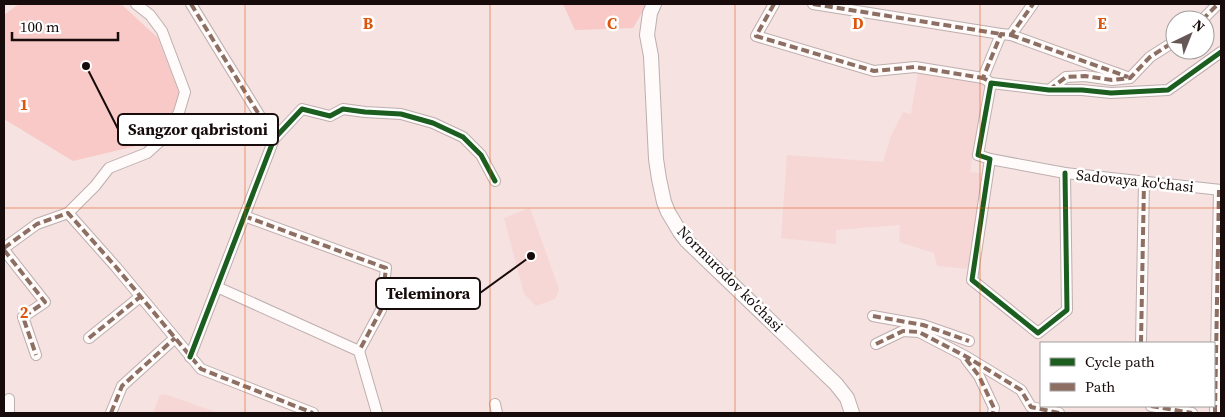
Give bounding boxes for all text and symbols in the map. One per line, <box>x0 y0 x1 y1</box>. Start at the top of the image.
scale bar <box>12 10 119 42</box>
north arrow <box>1165 10 1215 60</box>
text: B <box>363 12 374 34</box>
text: C <box>607 12 617 34</box>
text: D <box>852 12 864 34</box>
text: E <box>1097 12 1107 34</box>
text: N <box>1188 15 1209 36</box>
text: 100 m <box>20 16 60 37</box>
text: 1 <box>20 93 28 115</box>
callout: Sangzor qabristoni <box>118 114 278 145</box>
text: Sangzor qabristoni <box>128 118 268 140</box>
street label: Sadovaya ko'chasi <box>1075 164 1195 197</box>
street label: Normurodov ko'chasi <box>673 221 788 336</box>
callout: Teleminora <box>376 278 480 309</box>
text: Teleminora <box>386 282 471 304</box>
text: 2 <box>20 301 29 323</box>
legend <box>1040 342 1215 407</box>
text: Cycle path <box>1085 351 1155 372</box>
text: Path <box>1085 376 1115 397</box>

